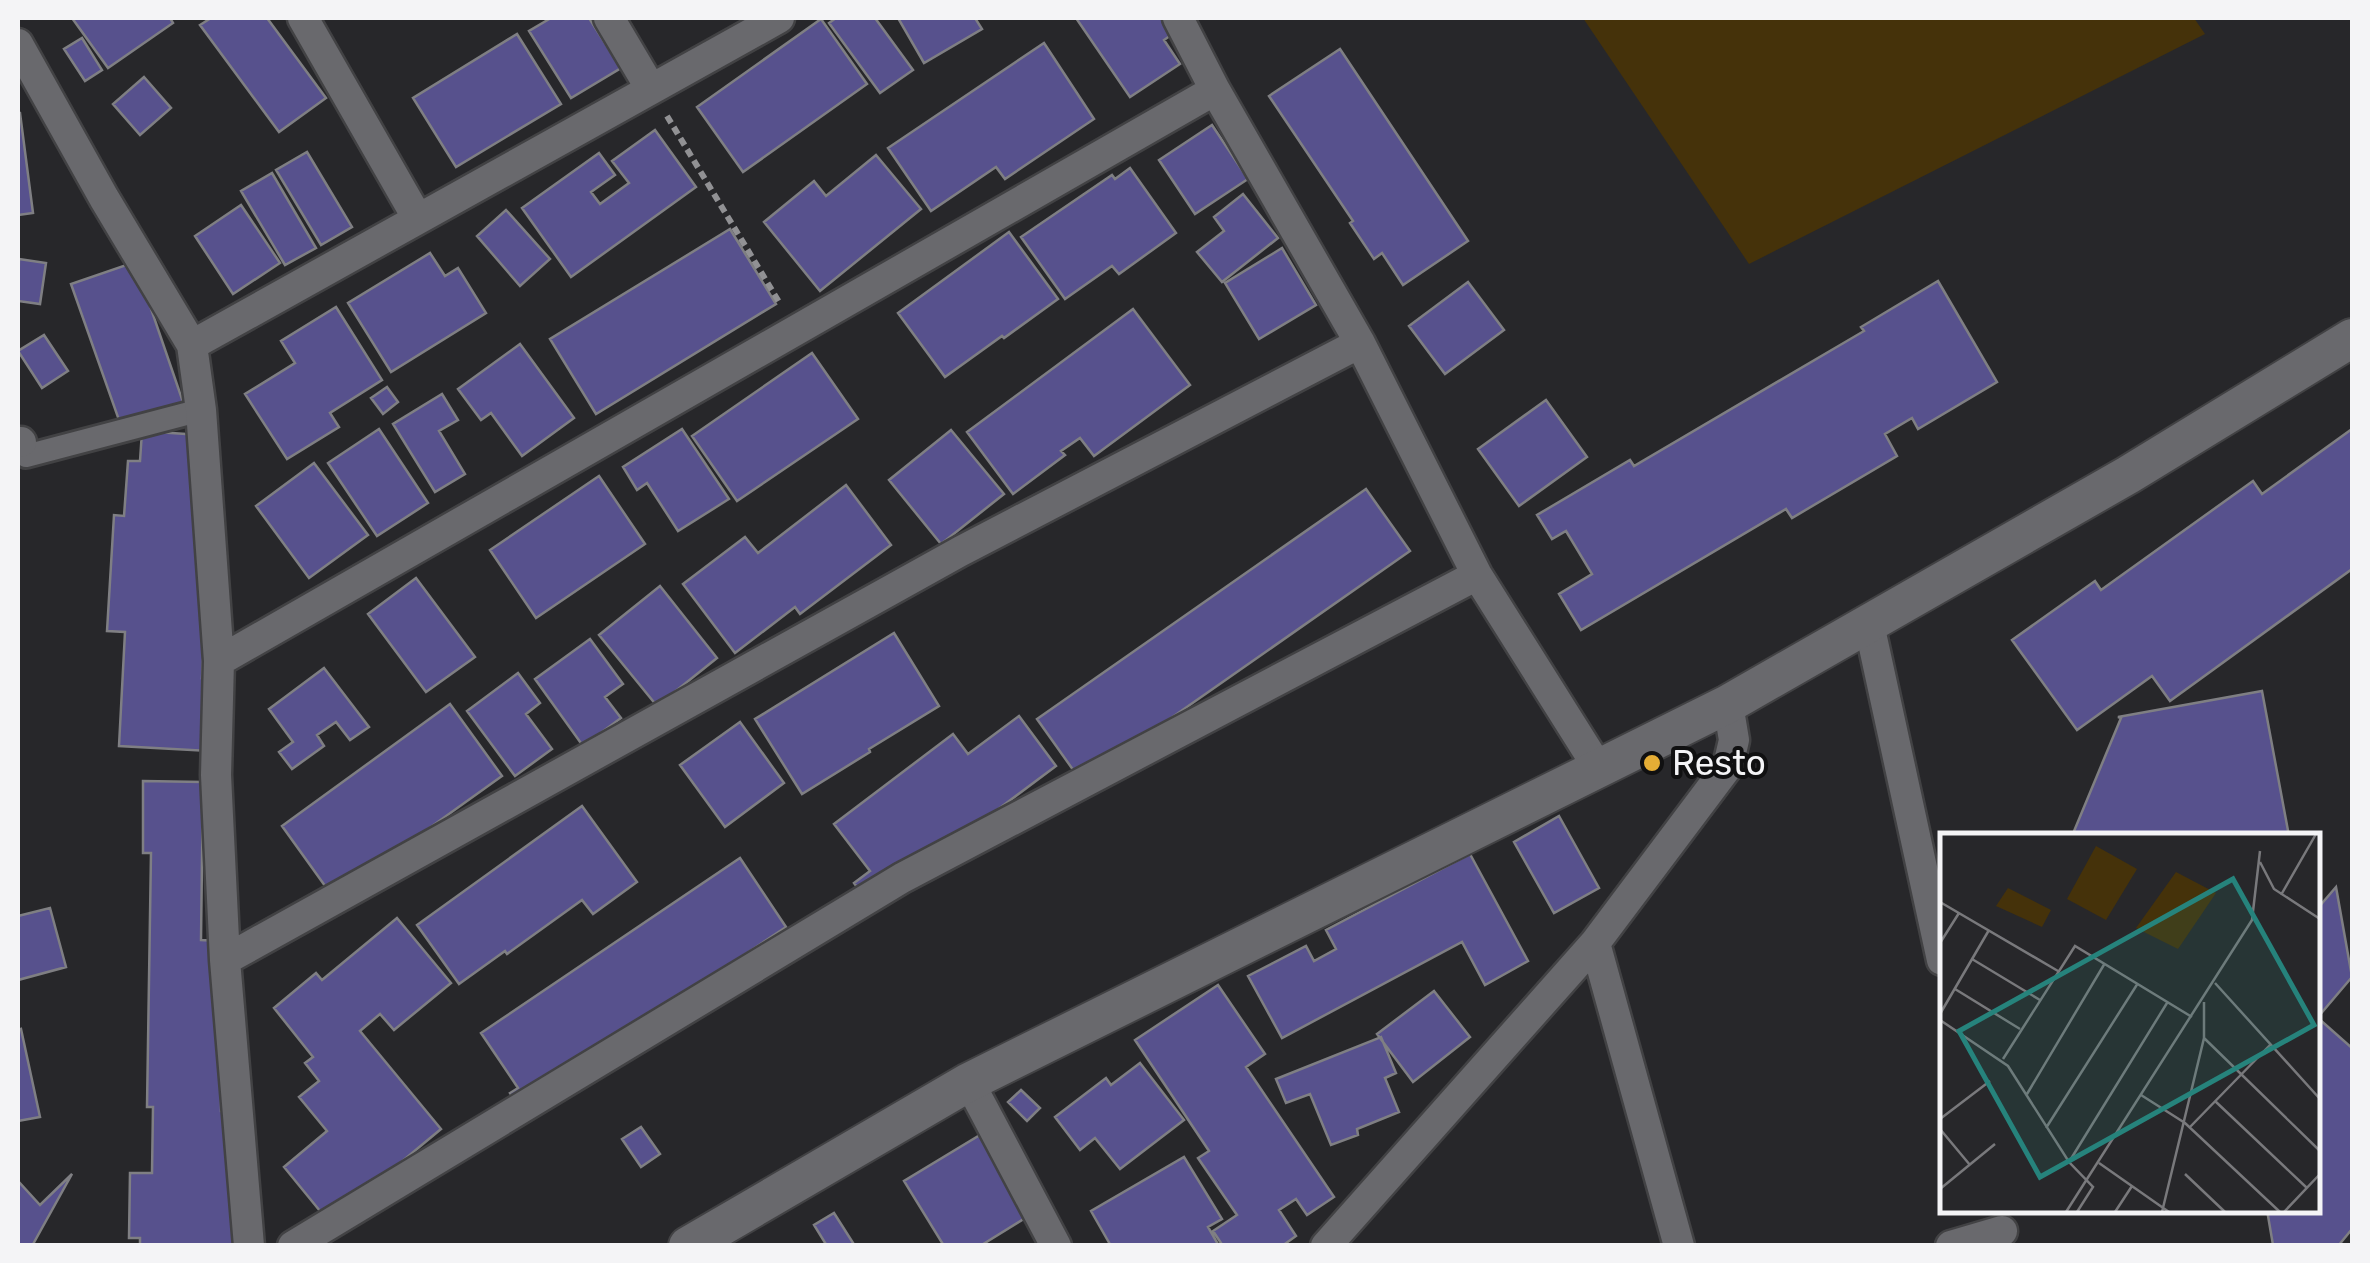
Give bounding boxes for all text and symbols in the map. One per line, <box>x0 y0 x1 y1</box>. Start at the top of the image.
place label: Resto <box>1672 742 1766 784</box>
marker: Resto <box>1641 752 1663 774</box>
inset map <box>1940 833 2320 1213</box>

